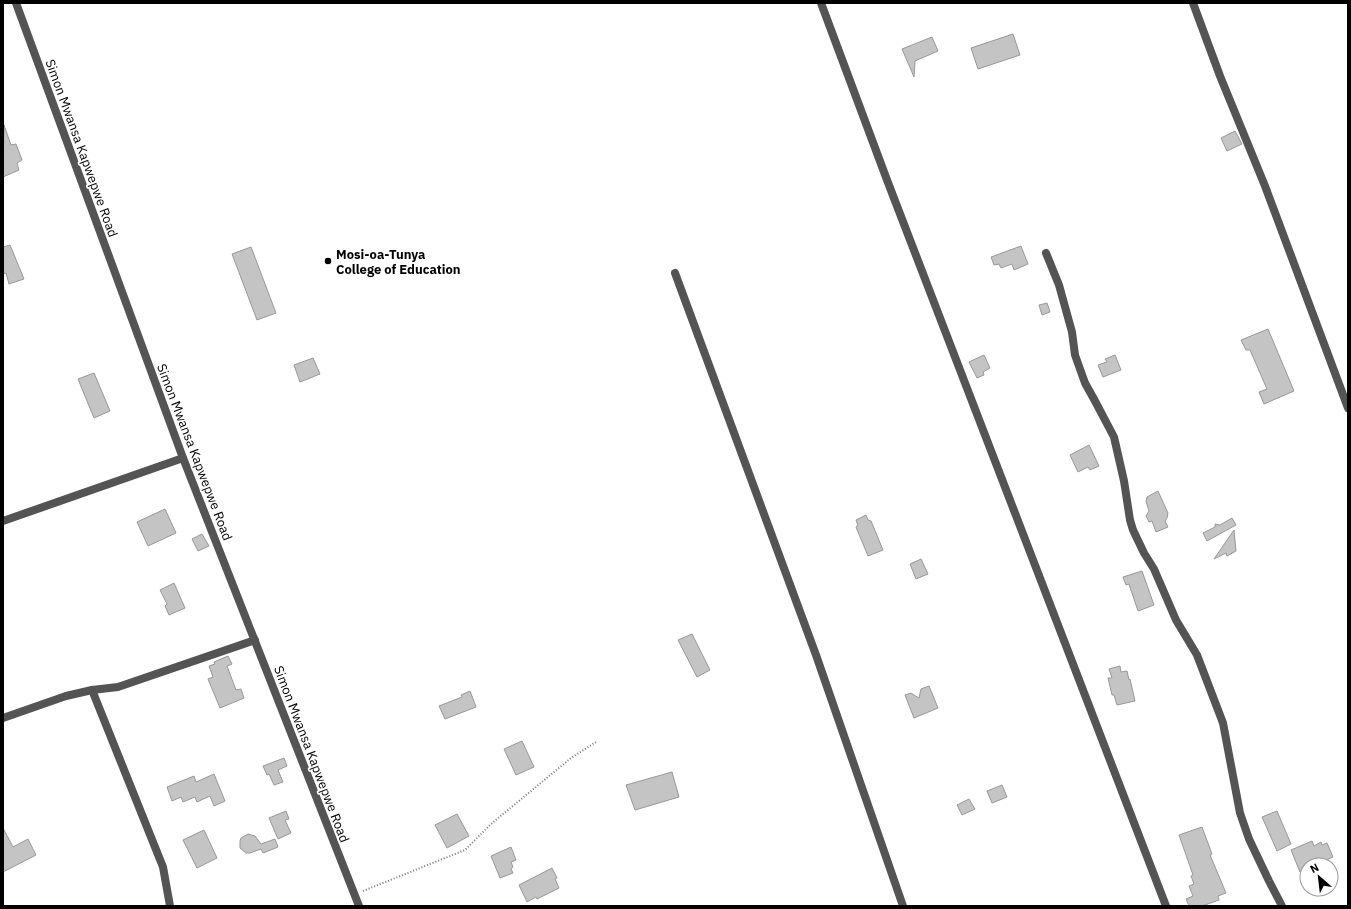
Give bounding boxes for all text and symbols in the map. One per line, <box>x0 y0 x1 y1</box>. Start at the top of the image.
street label: Simon Mwansa Kapwepwe Road <box>41 57 122 239</box>
place label: Mosi-oa-Tunya College of Education <box>336 246 461 278</box>
marker: Mosi-oa-Tunya College of Education <box>323 256 333 266</box>
street label: Simon Mwansa Kapwepwe Road <box>153 361 236 543</box>
street label: Simon Mwansa Kapwepwe Road <box>270 663 353 845</box>
north arrow <box>1299 857 1339 897</box>
text: N <box>1308 860 1321 876</box>

